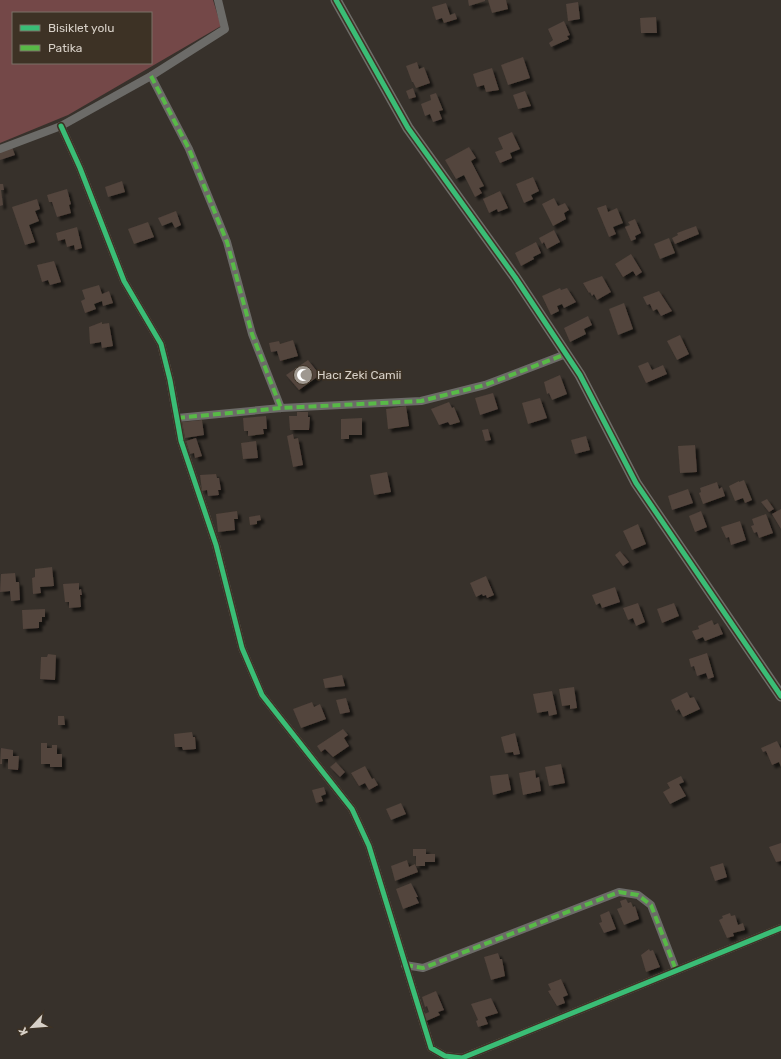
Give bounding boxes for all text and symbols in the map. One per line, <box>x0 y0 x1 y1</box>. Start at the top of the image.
legend <box>12 12 152 64</box>
text: Bisiklet yolu <box>48 21 114 35</box>
text: Patika <box>48 41 82 55</box>
mosque icon: Hacı Zeki Camii <box>292 364 314 386</box>
place label: Hacı Zeki Camii <box>317 368 402 382</box>
north arrow <box>12 1007 52 1047</box>
text: K <box>16 1024 31 1037</box>

